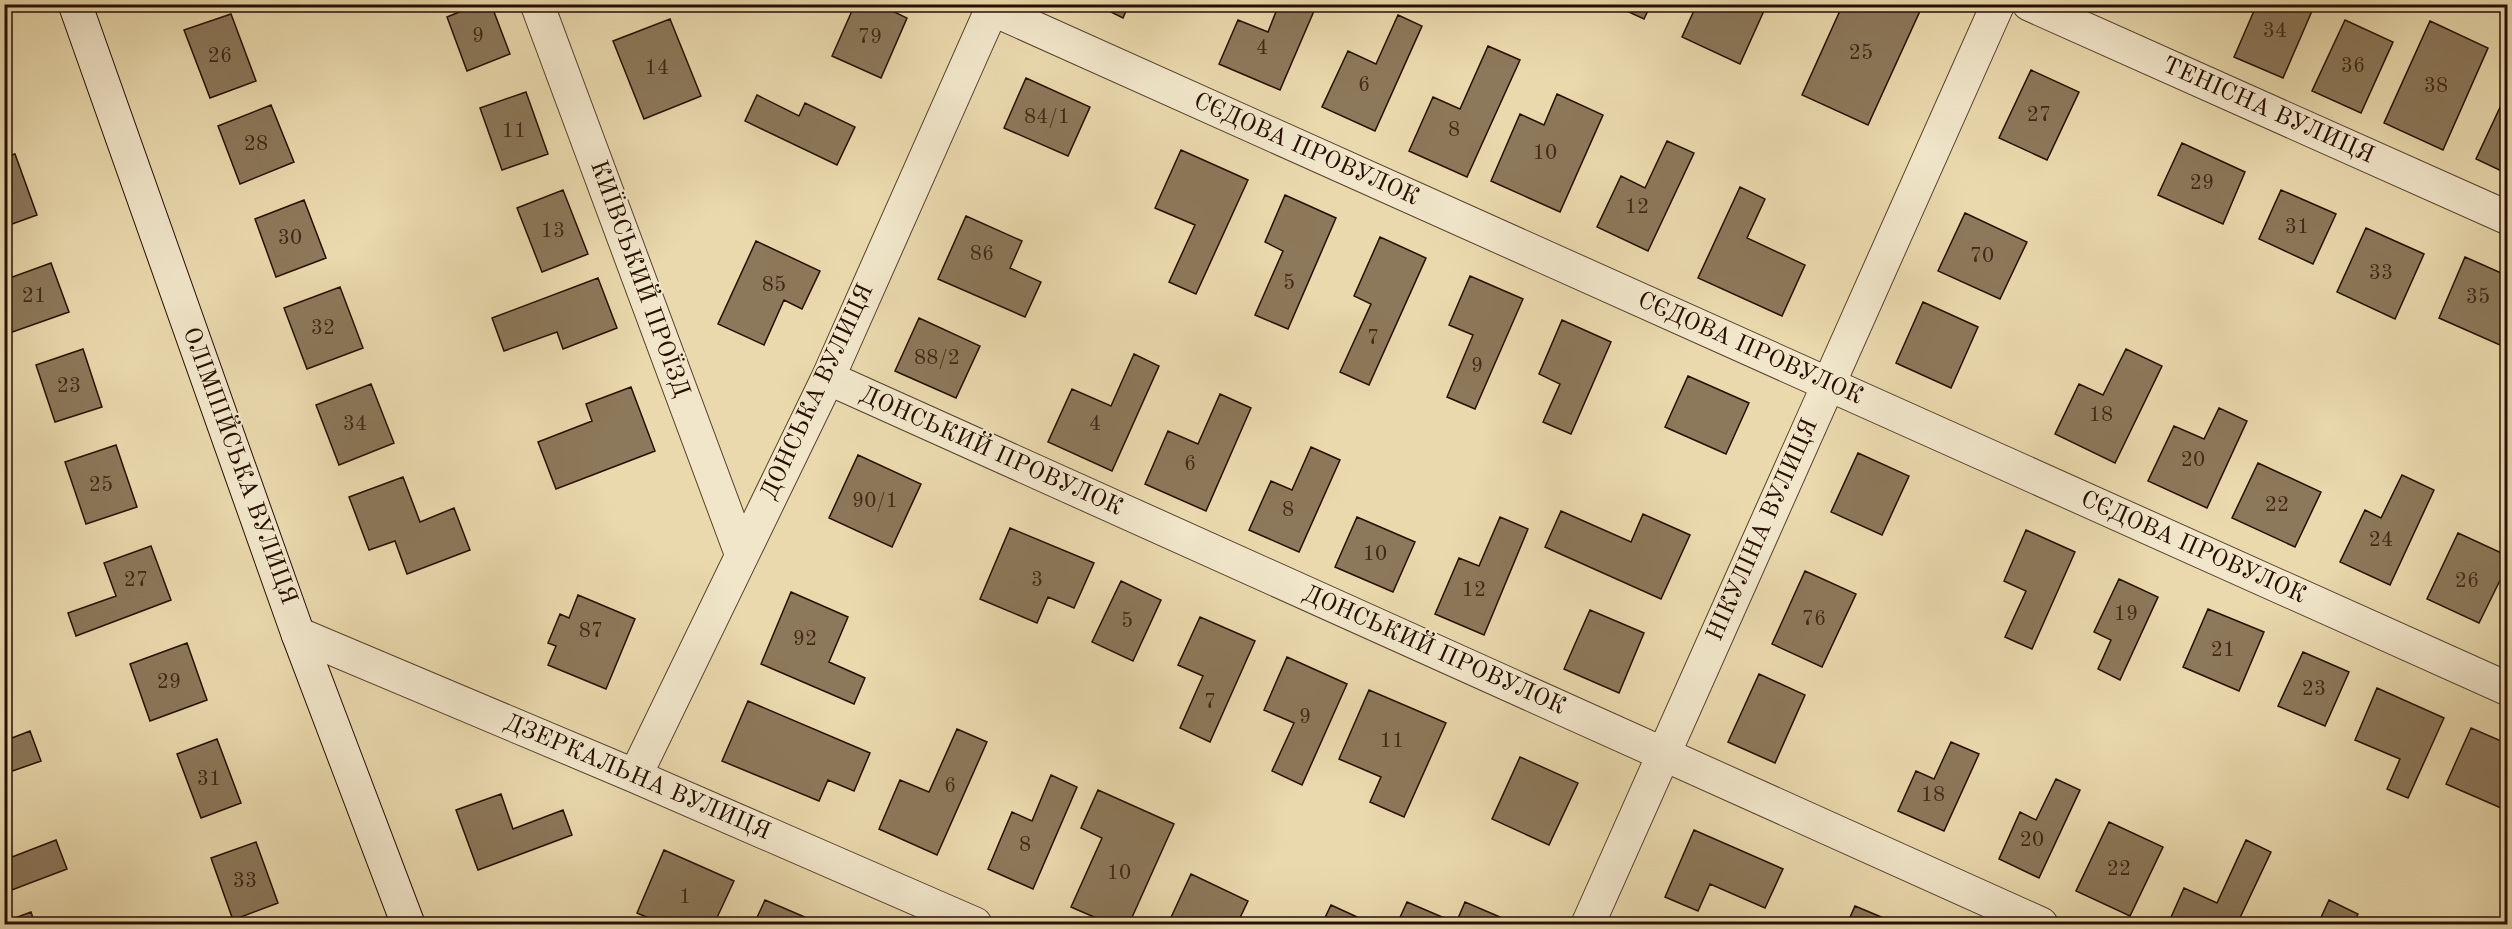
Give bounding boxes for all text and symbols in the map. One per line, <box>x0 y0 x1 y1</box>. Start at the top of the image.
house number: 34 <box>2263 21 2287 42</box>
house number: 9 <box>472 26 484 47</box>
house number: 79 <box>858 27 882 48</box>
house number: 4 <box>1256 38 1268 59</box>
house number: 25 <box>1849 43 1873 64</box>
house number: 26 <box>208 46 232 67</box>
street label: ТЕНІСНА ВУЛИЦЯ <box>2159 54 2377 168</box>
house number: 36 <box>2341 56 2365 77</box>
house number: 14 <box>645 58 669 79</box>
house number: 6 <box>1358 75 1370 96</box>
house number: 38 <box>2424 76 2448 97</box>
street label: СЄДОВА ПРОВУЛОК <box>1190 89 1422 211</box>
house number: 27 <box>2027 105 2051 126</box>
house number: 84/1 <box>1024 107 1070 128</box>
house number: 8 <box>1448 120 1460 141</box>
house number: 11 <box>502 121 526 142</box>
house number: 28 <box>244 134 268 155</box>
house number: 10 <box>1533 143 1557 164</box>
street label: КИЇВСЬКИЙ ПРОЇЗД <box>585 156 698 400</box>
house number: 29 <box>2190 173 2214 194</box>
house number: 12 <box>1625 197 1649 218</box>
house number: 31 <box>2285 217 2309 238</box>
house number: 13 <box>541 221 565 242</box>
house number: 30 <box>278 228 302 249</box>
house number: 86 <box>970 244 994 265</box>
house number: 70 <box>1970 246 1994 267</box>
house number: 33 <box>2369 263 2393 284</box>
house number: 5 <box>1283 273 1295 294</box>
house number: 85 <box>762 275 786 296</box>
street label: ДОНСЬКА ВУЛИЦЯ <box>757 280 879 504</box>
house number: 21 <box>22 286 46 307</box>
house number: 35 <box>2466 287 2490 308</box>
street label: СЄДОВА ПРОВУЛОК <box>1634 288 1866 410</box>
house number: 32 <box>311 318 335 339</box>
street label: ОЛІМПІЙСЬКА ВУЛИЦЯ <box>178 323 305 608</box>
house number: 7 <box>1367 328 1379 349</box>
house number: 88/2 <box>914 348 960 369</box>
house number: 9 <box>1471 356 1483 377</box>
house number: 23 <box>57 376 81 397</box>
street label: ДОНСЬКИЙ ПРОВУЛОК <box>856 379 1128 521</box>
house number: 18 <box>2089 405 2113 426</box>
house number: 34 <box>343 414 367 435</box>
house number: 4 <box>1089 414 1101 435</box>
street label: НІКУЛІНА ВУЛИЦЯ <box>1703 415 1823 645</box>
house number: 20 <box>2181 450 2205 471</box>
house number: 6 <box>1184 454 1196 475</box>
house number: 25 <box>89 475 113 496</box>
street label: СЄДОВА ПРОВУЛОК <box>2077 487 2309 609</box>
house number: 90/1 <box>852 491 898 512</box>
house number: 22 <box>2265 495 2289 516</box>
house number: 8 <box>1282 500 1294 521</box>
house number: 24 <box>2369 530 2393 551</box>
house number: 10 <box>1363 544 1387 565</box>
house number: 27 <box>124 570 148 591</box>
house number: 3 <box>1031 570 1043 591</box>
house number: 26 <box>2455 571 2479 592</box>
street label: ДОНСЬКИЙ ПРОВУЛОК <box>1299 578 1571 720</box>
house number: 12 <box>1462 580 1486 601</box>
house number: 19 <box>2114 604 2138 625</box>
house number: 76 <box>1802 609 1826 630</box>
house number: 5 <box>1121 611 1133 632</box>
house number: 87 <box>579 621 603 642</box>
house number: 92 <box>793 629 817 650</box>
house number: 21 <box>2211 640 2235 661</box>
house number: 29 <box>157 672 181 693</box>
house number: 23 <box>2302 679 2326 700</box>
house number: 7 <box>1204 692 1216 713</box>
house number: 9 <box>1299 707 1311 728</box>
street label: ДЗЕРКАЛЬНА ВУЛИЦЯ <box>500 711 774 845</box>
house number: 11 <box>1380 731 1404 752</box>
house number: 31 <box>197 769 221 790</box>
house number: 6 <box>944 776 956 797</box>
house number: 18 <box>1921 785 1945 806</box>
house number: 20 <box>2020 830 2044 851</box>
house number: 8 <box>1019 835 1031 856</box>
house number: 22 <box>2107 859 2131 880</box>
house number: 10 <box>1107 863 1131 884</box>
house number: 33 <box>233 871 257 892</box>
house number: 1 <box>679 887 691 908</box>

